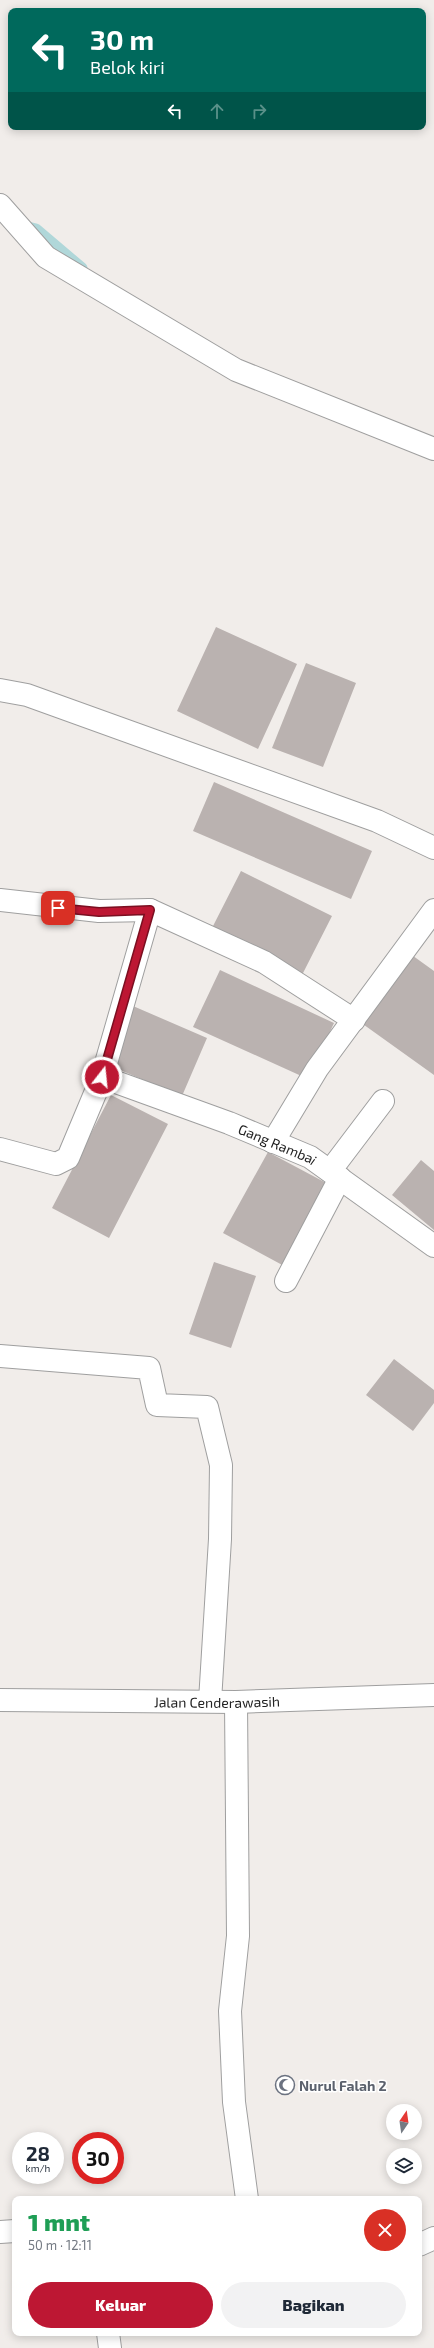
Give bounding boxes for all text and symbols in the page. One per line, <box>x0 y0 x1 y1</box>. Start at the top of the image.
text: 30 m <box>90 22 154 56</box>
icon: left <box>24 24 76 76</box>
text: Belok kiri <box>90 56 165 78</box>
icon: left <box>164 100 186 122</box>
icon: ahead <box>206 100 228 122</box>
icon: right <box>248 100 270 122</box>
pin <box>41 891 75 925</box>
icon: arrive <box>47 897 69 919</box>
position arrow <box>81 1056 123 1098</box>
street label: Gang Rambai <box>236 1120 320 1168</box>
street label: Jalan Cenderawasih <box>154 1692 280 1711</box>
mosque icon: Nurul Falah 2 <box>274 2074 296 2096</box>
place label: Nurul Falah 2 <box>299 2077 387 2094</box>
north arrow <box>386 2104 422 2140</box>
map controls <box>386 2104 422 2184</box>
speed limit sign: 30 <box>72 2132 124 2184</box>
text: 28 <box>26 2141 50 2165</box>
button: layers <box>386 2148 422 2184</box>
text: km/h <box>26 2162 50 2174</box>
text: 1 mnt <box>28 2207 90 2236</box>
button: close <box>364 2209 406 2251</box>
text: 50 m · 12:11 <box>28 2237 92 2253</box>
button: Keluar <box>28 2282 213 2328</box>
button: Bagikan <box>221 2282 406 2328</box>

